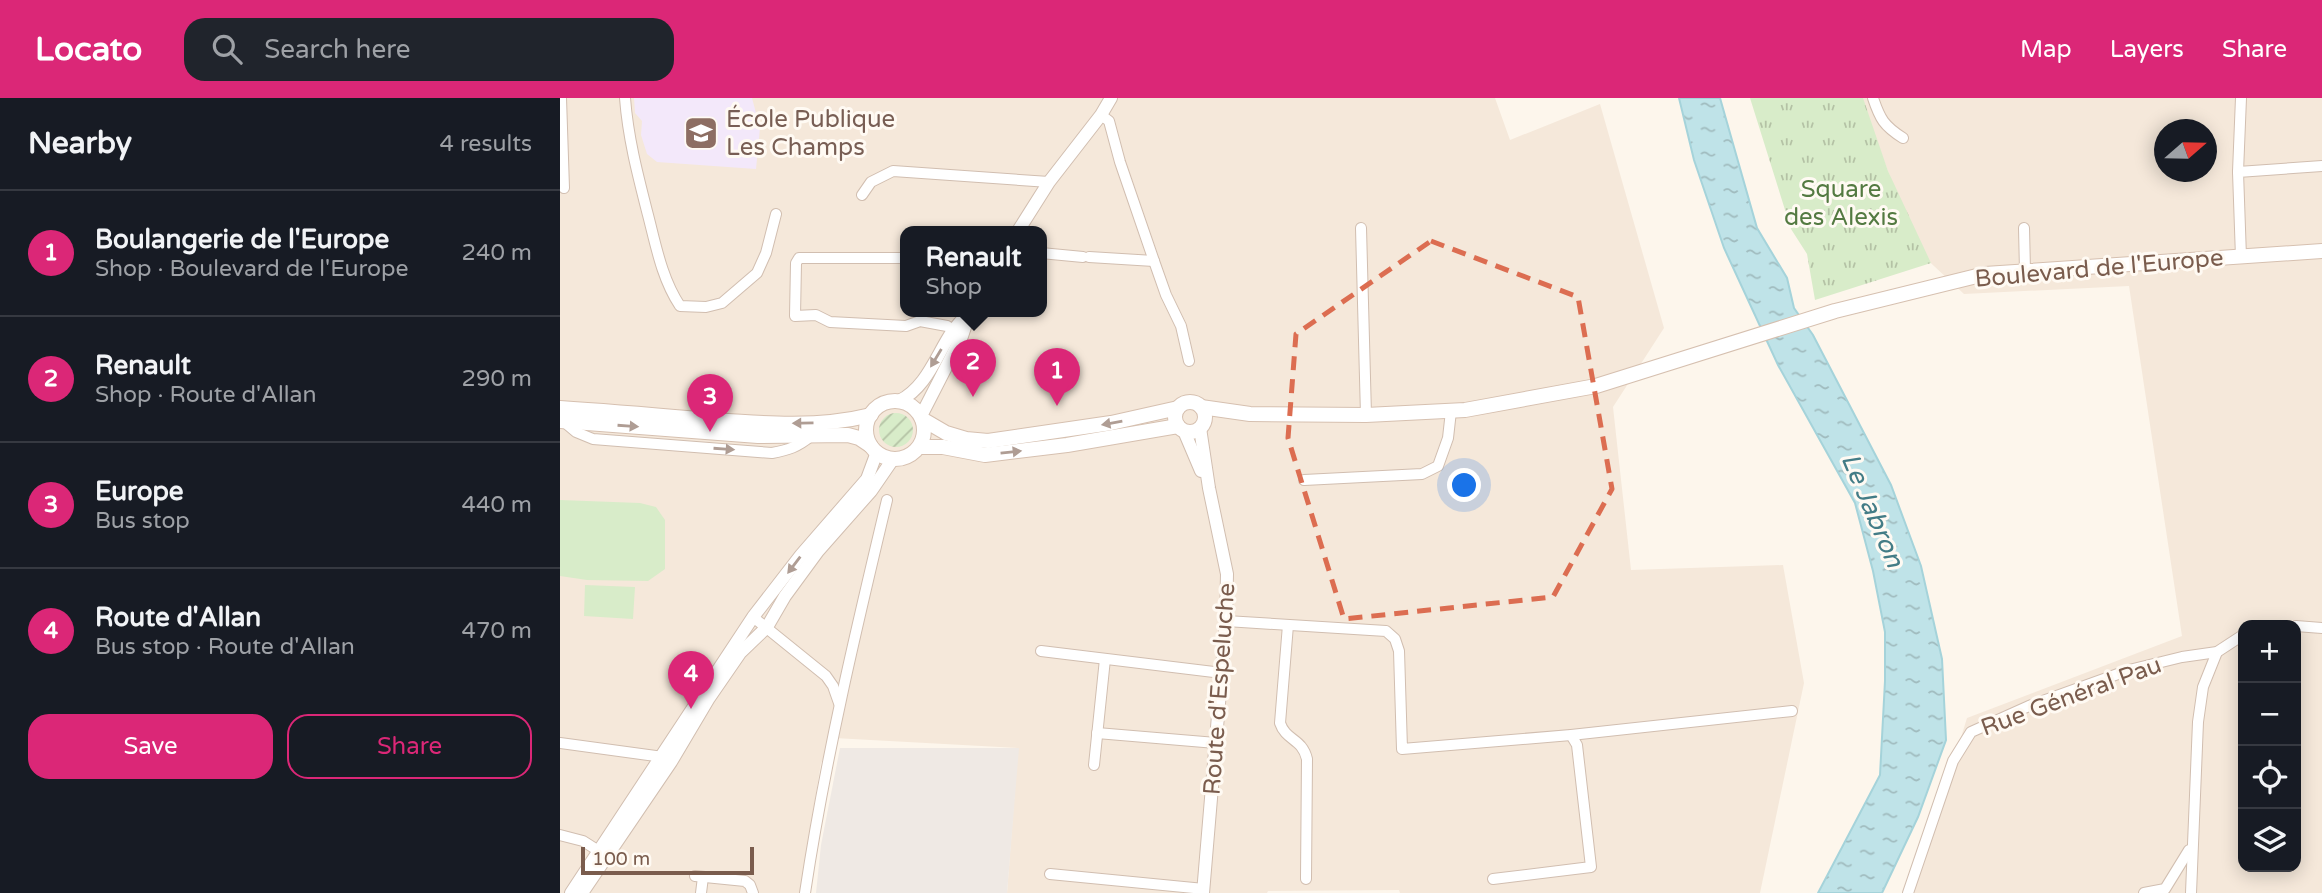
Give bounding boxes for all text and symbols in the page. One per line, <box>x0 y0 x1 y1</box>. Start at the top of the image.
search box <box>184 18 674 81</box>
text: Locato <box>35 30 142 69</box>
icon: search <box>208 30 246 68</box>
text: Search here <box>264 34 410 65</box>
text: Map <box>2020 35 2072 64</box>
text: Layers <box>2110 35 2184 64</box>
text: Share <box>2222 35 2287 64</box>
place label: École Publique Les Champs <box>726 104 895 162</box>
school or university icon: École Publique Les Champs <box>682 114 720 152</box>
north arrow <box>2154 119 2217 182</box>
text: Nearby <box>28 125 132 162</box>
text: 4 results <box>439 130 532 158</box>
park label: Square des Alexis <box>1784 175 1898 232</box>
text: Boulangerie de l'Europe <box>95 224 389 255</box>
popup <box>900 226 1047 317</box>
text: 1 <box>44 239 58 267</box>
text: 240 m <box>462 239 532 267</box>
text: Renault <box>926 242 1021 273</box>
street label: Boulevard de l'Europe <box>1974 243 2225 294</box>
text: Shop · Boulevard de l'Europe <box>95 255 409 283</box>
text: Shop <box>926 273 982 301</box>
pin: 2 <box>950 339 996 397</box>
pin: 1 <box>1034 348 1080 406</box>
one-way arrow <box>930 349 942 368</box>
text: Renault <box>95 350 191 381</box>
text: 2 <box>44 365 58 393</box>
text: 290 m <box>462 365 532 393</box>
pin: 3 <box>687 374 733 432</box>
text: Shop · Route d'Allan <box>95 381 316 409</box>
one-way arrow <box>792 417 814 429</box>
one-way arrow <box>1101 418 1123 429</box>
one-way arrow <box>617 421 639 432</box>
one-way arrow <box>713 444 735 455</box>
one-way arrow <box>1000 446 1022 457</box>
water label: Le Jabron <box>1835 449 1911 573</box>
your location <box>1447 468 1481 502</box>
text: Europe <box>95 476 184 507</box>
text: 3 <box>44 491 58 519</box>
text: 440 m <box>462 491 532 519</box>
text: Bus stop <box>95 507 190 535</box>
one-way arrow <box>787 556 801 574</box>
street label: Route d'Espeluche <box>1198 582 1241 796</box>
text: Route d'Allan <box>95 602 261 633</box>
text: 4 <box>44 617 58 645</box>
text: 470 m <box>462 617 532 645</box>
map controls <box>2238 620 2301 872</box>
button: + <box>2238 620 2301 683</box>
text: Bus stop · Route d'Allan <box>95 633 355 661</box>
street label: Rue Général Pau <box>1977 650 2165 743</box>
pin: 4 <box>668 651 714 709</box>
button: − <box>2238 683 2301 746</box>
button: Save <box>28 714 273 779</box>
button: Share <box>287 714 532 779</box>
button: locate <box>2238 746 2301 809</box>
button: layers <box>2238 809 2301 872</box>
scale bar <box>581 844 754 876</box>
text: 100 m <box>592 848 650 870</box>

